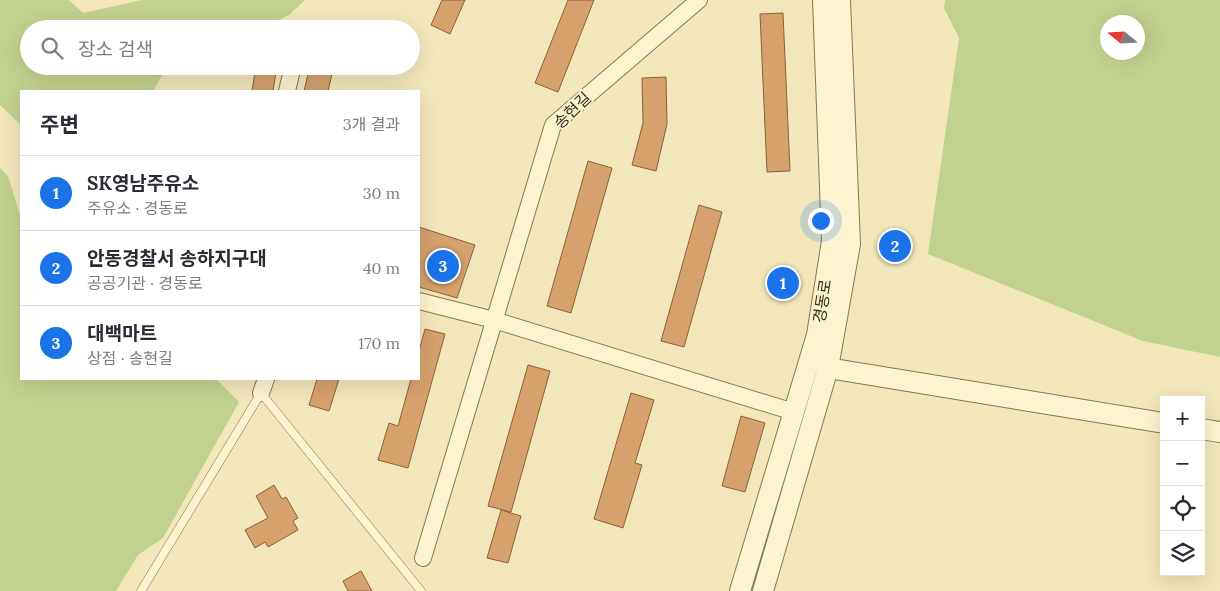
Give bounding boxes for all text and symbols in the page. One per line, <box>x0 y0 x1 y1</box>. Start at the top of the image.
north arrow <box>1100 15 1145 60</box>
search box <box>20 20 420 75</box>
icon: search <box>38 34 66 62</box>
text: 장소 검색 <box>78 37 153 61</box>
street label: 송현길 <box>549 87 595 133</box>
text: 주변 <box>40 111 79 138</box>
text: 3개 결과 <box>343 114 400 134</box>
text: SK영남주유소 <box>87 171 199 195</box>
text: 1 <box>53 183 59 203</box>
text: 30 m <box>363 183 400 203</box>
text: 주유소 · 경동로 <box>87 198 188 218</box>
your location <box>808 208 834 234</box>
pin: 2 <box>879 227 911 265</box>
text: 안동경찰서 송하지구대 <box>87 246 267 270</box>
pin: 3 <box>427 247 459 285</box>
text: 2 <box>52 258 60 278</box>
text: 40 m <box>363 258 400 278</box>
pin: 1 <box>767 264 799 302</box>
text: 공공기관 · 경동로 <box>87 273 202 293</box>
street label: 경동로 <box>809 277 835 324</box>
text: 대백마트 <box>87 321 157 345</box>
text: 3 <box>52 333 60 353</box>
text: 170 m <box>358 333 400 353</box>
text: 상점 · 송현길 <box>87 348 173 368</box>
map controls <box>1160 396 1205 576</box>
button: + <box>1160 396 1205 441</box>
button: − <box>1160 441 1205 486</box>
button: locate <box>1160 486 1205 531</box>
button: layers <box>1160 531 1205 576</box>

